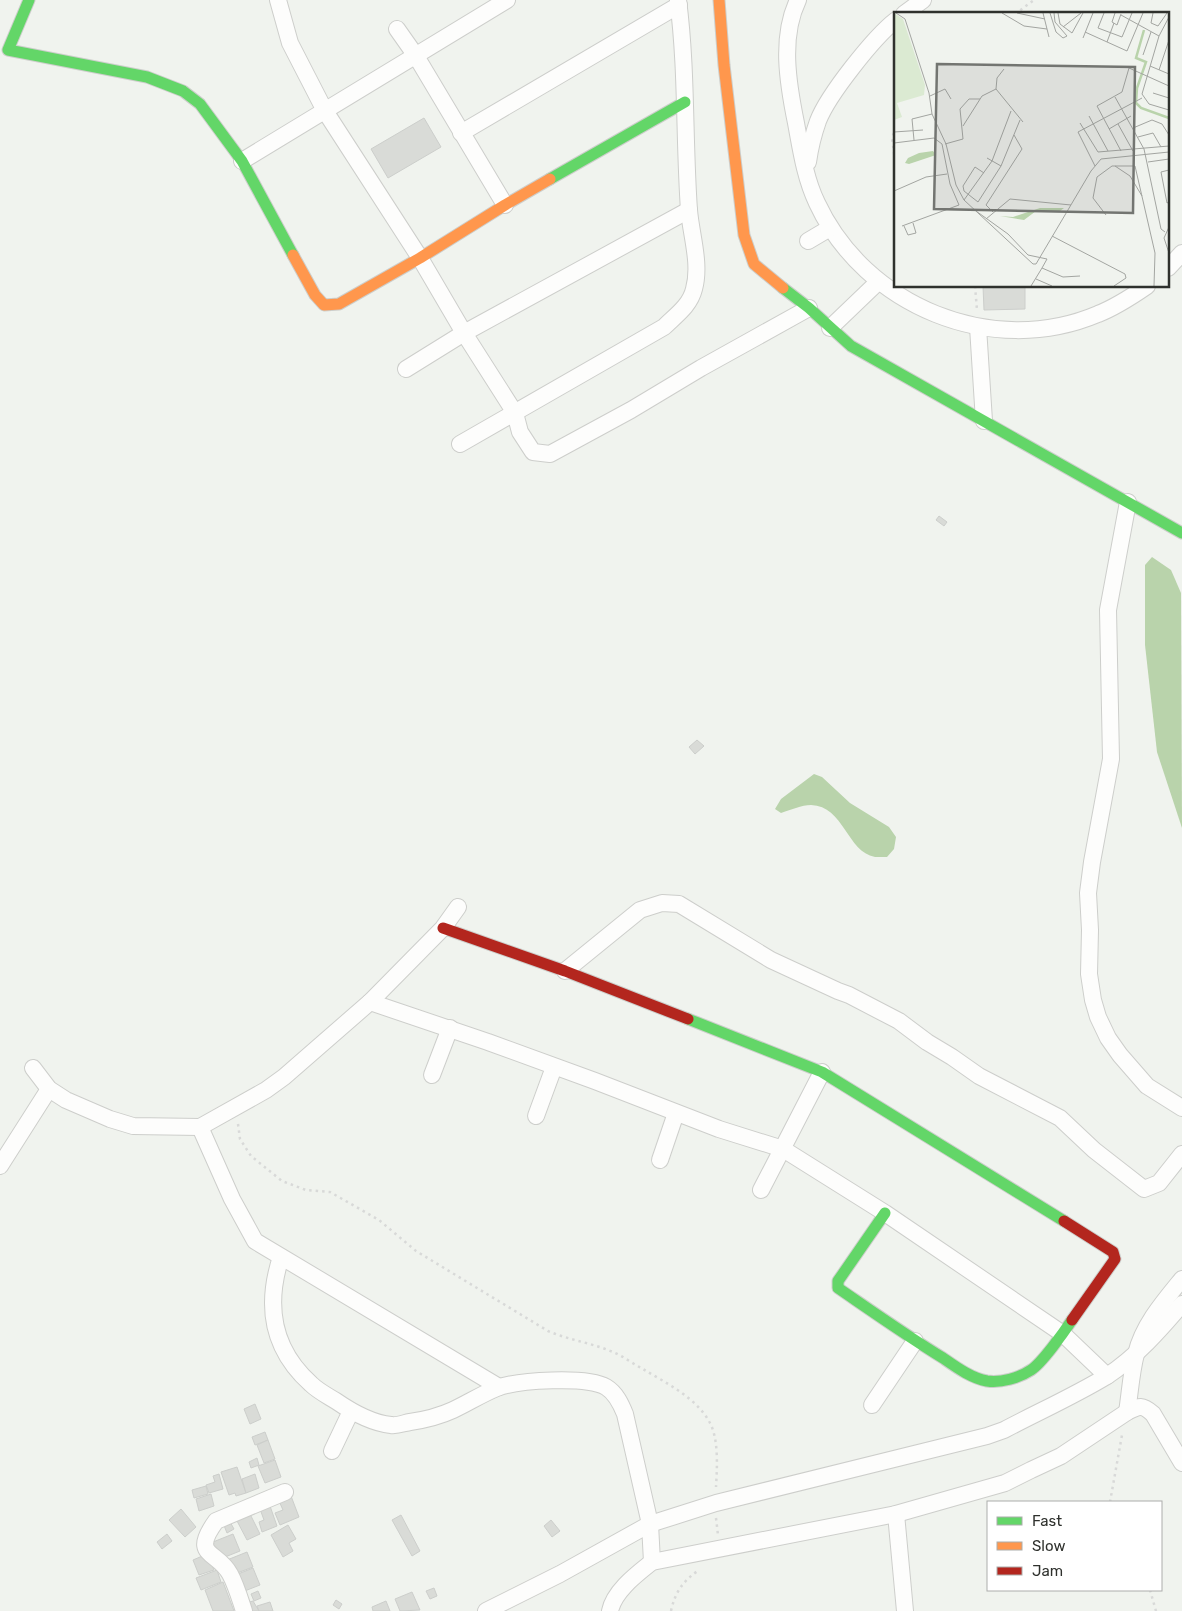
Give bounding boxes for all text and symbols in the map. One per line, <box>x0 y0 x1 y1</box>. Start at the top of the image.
inset map <box>894 12 1170 288</box>
legend <box>987 1501 1162 1591</box>
text: Fast <box>1032 1512 1062 1530</box>
text: Slow <box>1032 1537 1065 1555</box>
text: Jam <box>1032 1562 1063 1580</box>

